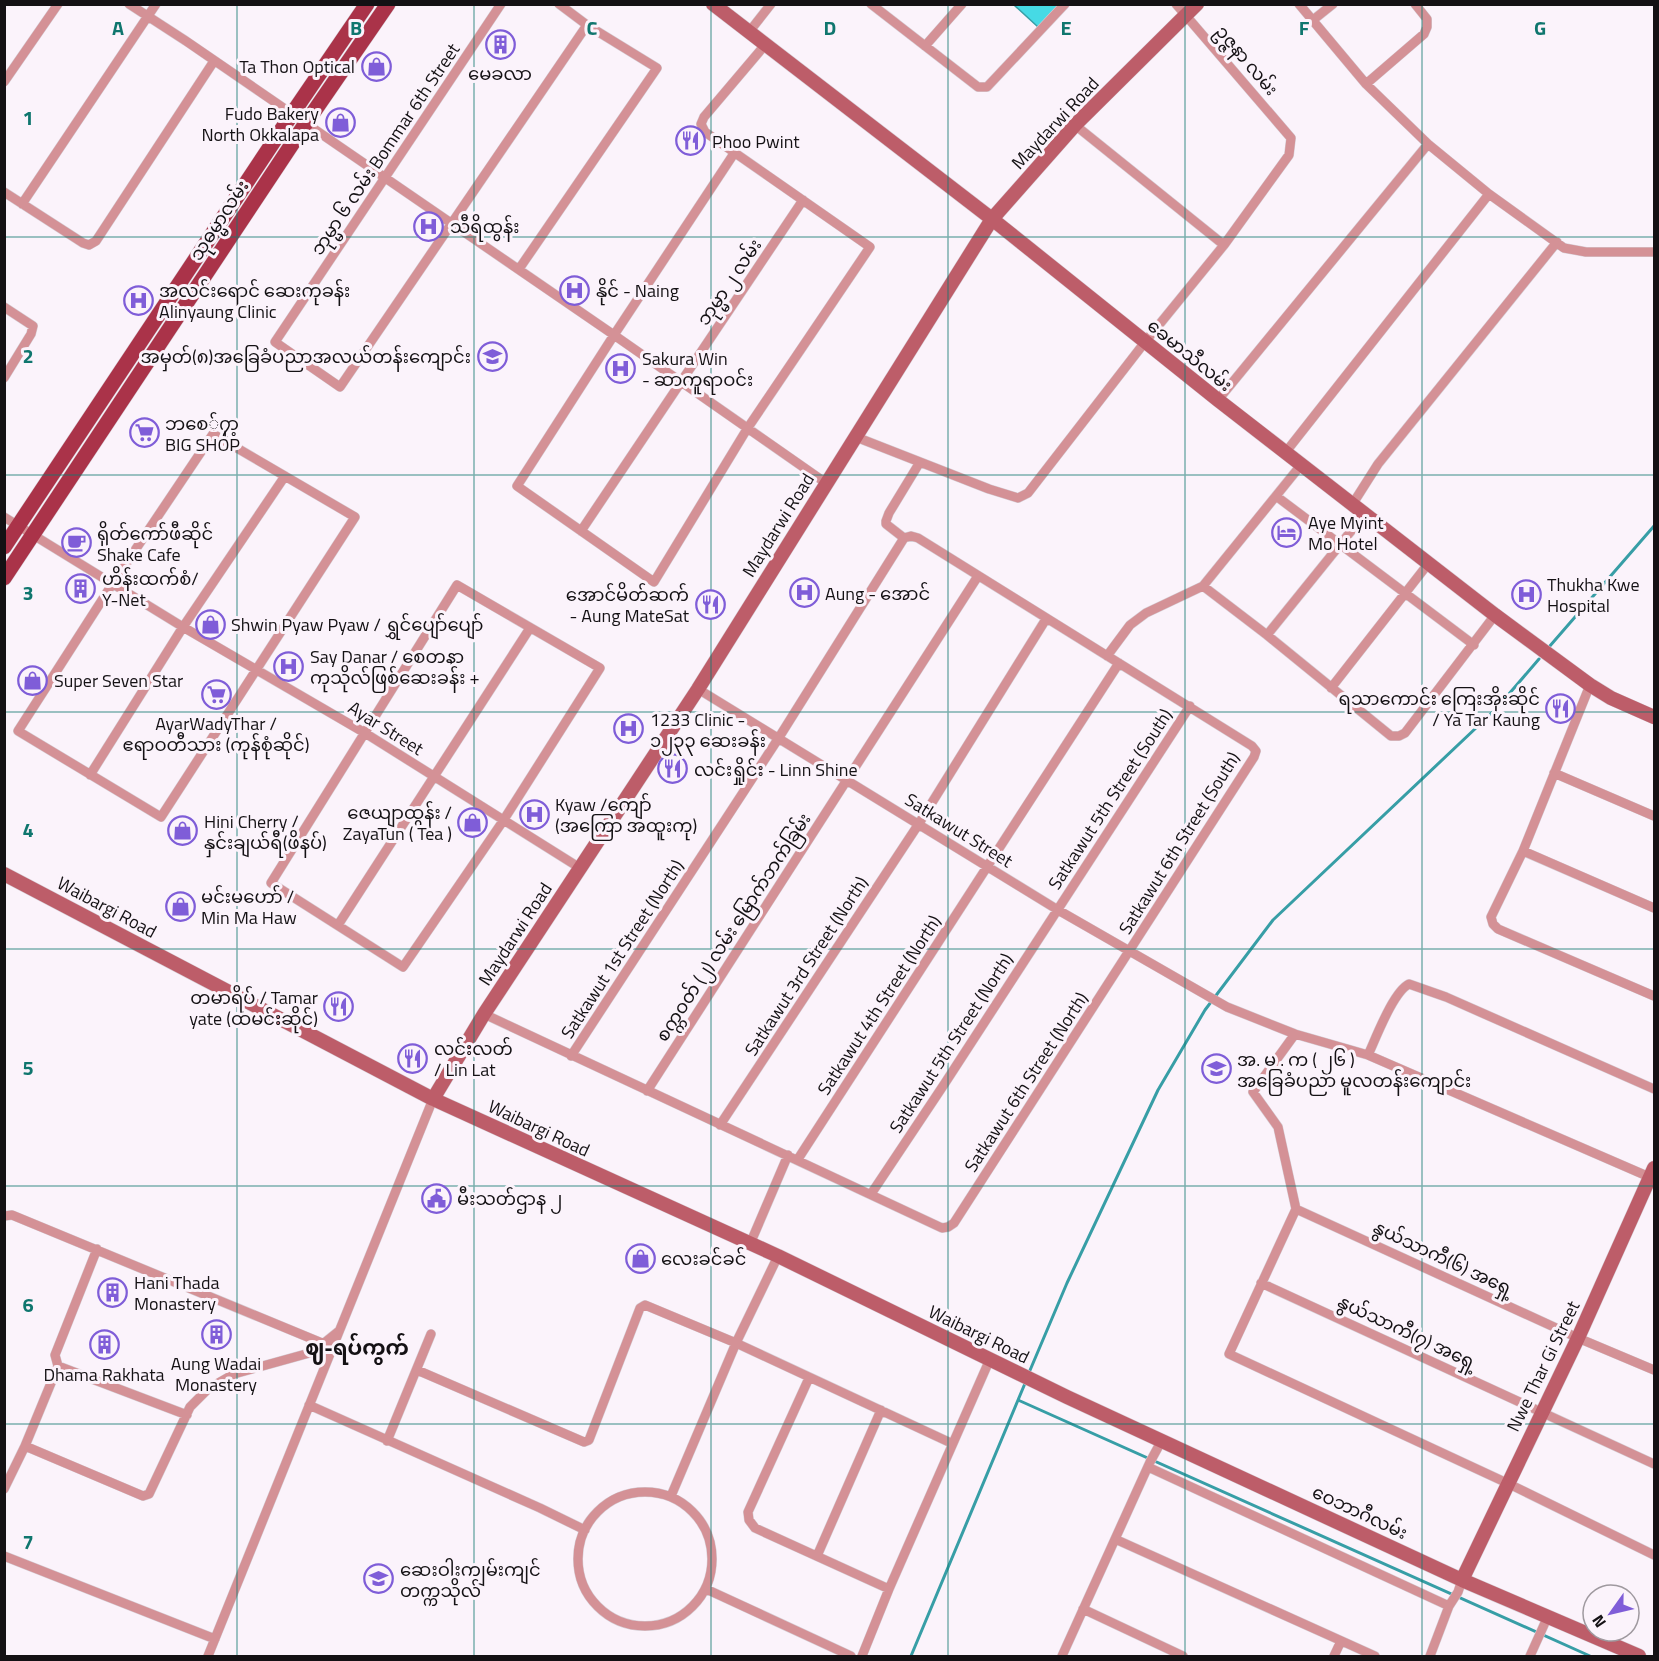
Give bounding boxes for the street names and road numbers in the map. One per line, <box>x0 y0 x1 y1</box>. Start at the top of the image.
street label: ဥဇ္ဇနာ လမ်း <box>1207 19 1285 103</box>
street label: ဘုမ္မာ ၆ လမ်း Bommar 6th Street <box>304 37 469 262</box>
street label: Maydarwi Road <box>1005 71 1105 175</box>
street label: သုဓမ္မာလမ်း <box>183 174 257 267</box>
street label: ဘုမ္မာ ၂ လမ်း <box>690 233 770 332</box>
street label: ခေမာသီလမ်း <box>1142 312 1238 398</box>
street label: Maydarwi Road <box>735 468 821 582</box>
street label: Ayar Street <box>343 694 430 762</box>
street label: Satkawut 5th Street (South) <box>1041 703 1179 895</box>
street label: Satkawut 6th Street (South) <box>1112 746 1246 940</box>
street label: Satkawut Street <box>900 786 1019 874</box>
street label: စက္ကဝတ် (၂) လမ်း မြောက်ဘက်ခြမ်း <box>649 807 819 1048</box>
street label: Satkawut 1st Street (North) <box>554 854 690 1044</box>
street label: Waibargi Road <box>52 869 162 945</box>
street label: Satkawut 3rd Street (North) <box>738 871 874 1061</box>
street label: Maydarwi Road <box>472 877 558 991</box>
street label: Satkawut 4th Street (North) <box>811 910 947 1100</box>
street label: Satkawut 5th Street (North) <box>883 948 1019 1138</box>
street label: Satkawut 6th Street (North) <box>958 987 1094 1177</box>
street label: Waibargi Road <box>484 1093 594 1163</box>
street label: နွယ်သာကီ(၆) အရှေ့ <box>1368 1213 1519 1305</box>
street label: နွယ်သာကီ(၇) အရှေ့ <box>1333 1288 1483 1378</box>
street label: Nwe Thar Gi Street <box>1500 1295 1587 1436</box>
street label: Waibargi Road <box>924 1298 1034 1370</box>
street label: ဝေဘာဂီလမ်း <box>1308 1478 1412 1546</box>

